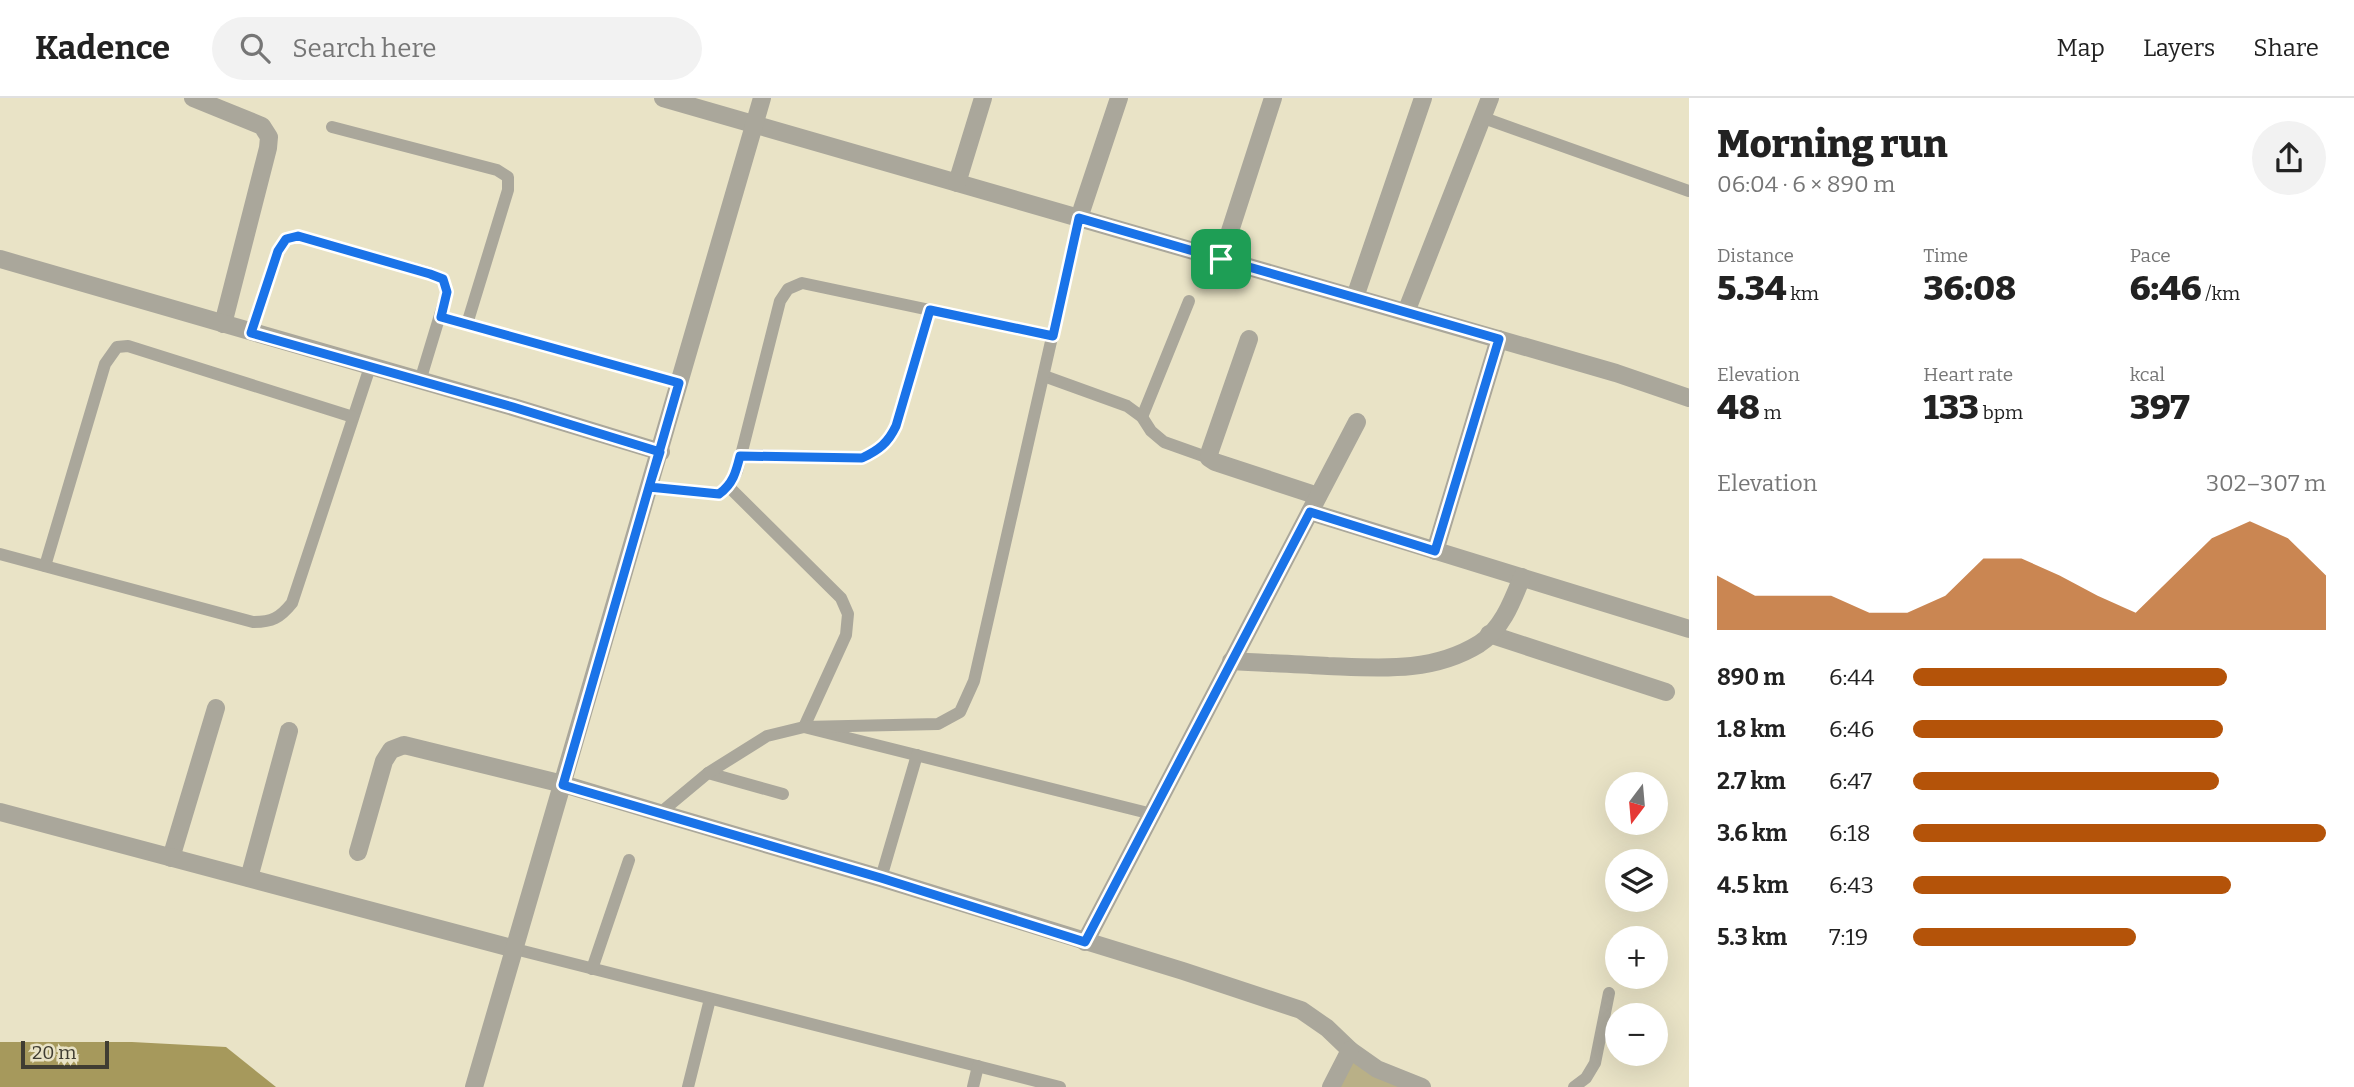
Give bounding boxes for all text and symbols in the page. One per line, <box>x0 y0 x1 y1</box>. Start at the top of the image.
search box <box>212 17 702 80</box>
text: Kadence <box>35 28 170 68</box>
icon: search <box>236 29 274 67</box>
text: Search here <box>292 33 437 64</box>
text: Map <box>2057 34 2105 62</box>
text: Layers <box>2143 34 2215 62</box>
text: Share <box>2253 34 2319 62</box>
text: Morning run <box>1717 121 1948 167</box>
button: share <box>2252 121 2326 195</box>
text: 06:04 · 6 × 890 m <box>1717 170 1895 198</box>
pin <box>1191 229 1251 289</box>
icon: arrive <box>1202 240 1240 278</box>
text: Distance <box>1717 244 1794 267</box>
text: Time <box>1923 244 1968 267</box>
text: Pace <box>2130 244 2171 267</box>
text: 5.34 <box>1717 267 1786 309</box>
text: 36:08 <box>1923 267 2016 309</box>
text: 6:46 <box>2130 267 2201 309</box>
text: km <box>1786 282 1819 305</box>
text: /km <box>2201 282 2240 305</box>
text: Elevation <box>1717 363 1800 386</box>
text: Heart rate <box>1923 363 2013 386</box>
text: kcal <box>2130 363 2165 386</box>
text: 48 <box>1717 386 1760 428</box>
text: 133 <box>1923 386 1979 428</box>
text: 397 <box>2130 386 2190 428</box>
text: m <box>1760 401 1782 424</box>
text: bpm <box>1979 401 2023 424</box>
text: Elevation <box>1717 469 1817 497</box>
text: 302–307 m <box>2206 469 2326 497</box>
text: 890 m <box>1717 663 1785 691</box>
text: 6:44 <box>1829 663 1874 691</box>
text: 1.8 km <box>1717 715 1786 743</box>
text: 6:46 <box>1829 715 1874 743</box>
text: 2.7 km <box>1717 767 1786 795</box>
text: 6:47 <box>1829 767 1872 795</box>
north arrow <box>1605 772 1668 835</box>
map controls <box>1605 772 1668 1066</box>
text: 3.6 km <box>1717 819 1787 847</box>
text: 6:18 <box>1829 819 1871 847</box>
button: layers <box>1605 849 1668 912</box>
text: 4.5 km <box>1717 871 1788 899</box>
text: 6:43 <box>1829 871 1874 899</box>
text: 5.3 km <box>1717 923 1787 951</box>
text: 7:19 <box>1829 923 1868 951</box>
button: + <box>1605 926 1668 989</box>
button: − <box>1605 1003 1668 1066</box>
scale bar <box>21 1038 108 1070</box>
text: 20 m <box>32 1041 76 1064</box>

